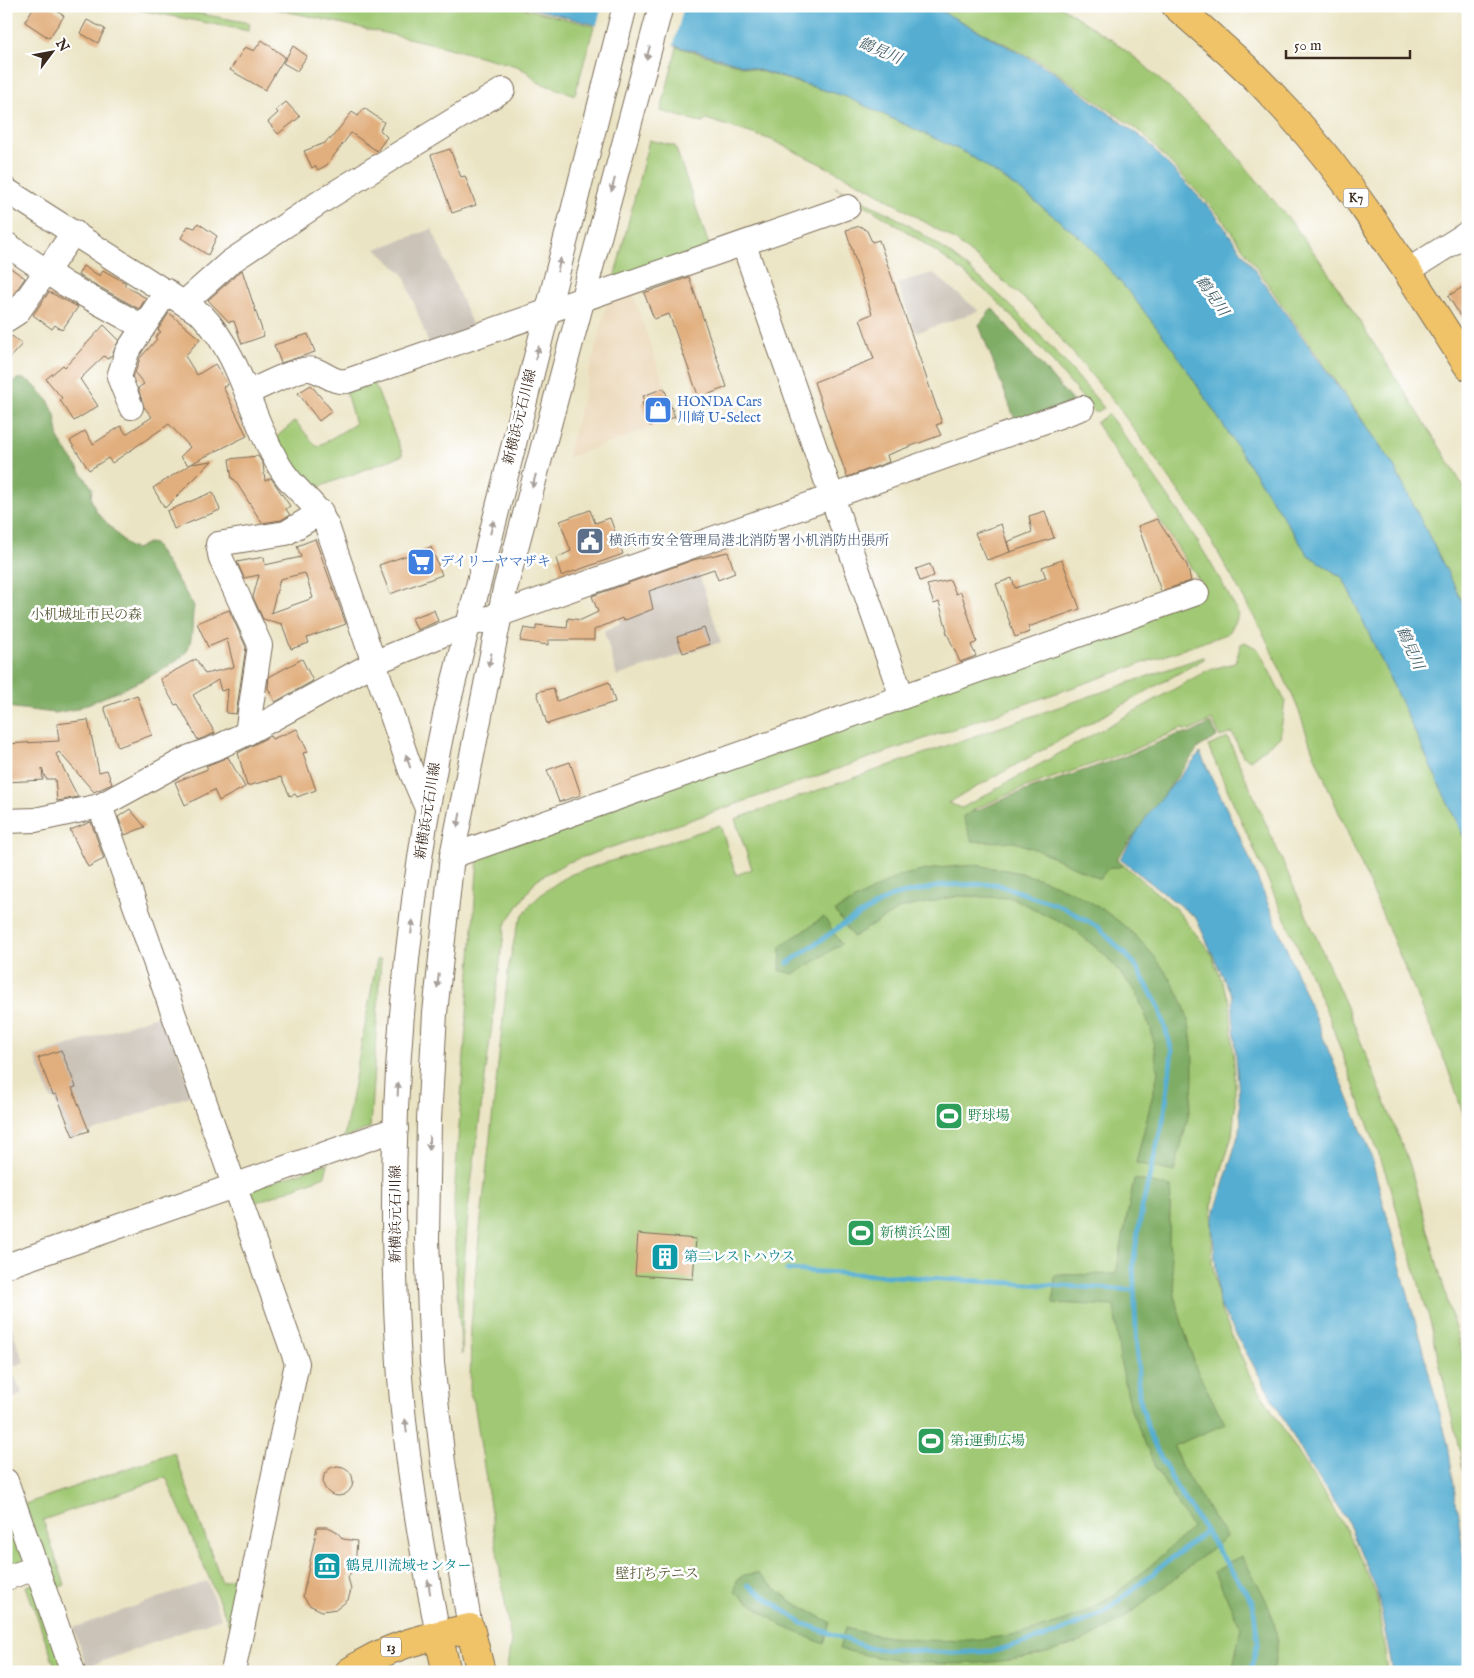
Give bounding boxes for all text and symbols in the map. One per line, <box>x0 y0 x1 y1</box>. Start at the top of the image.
north arrow <box>28 28 78 78</box>
scale bar <box>1286 28 1410 60</box>
water label: 鶴見川 <box>856 33 906 69</box>
text: N <box>51 35 73 56</box>
text: 50 m <box>1294 36 1322 55</box>
one-way arrow <box>644 46 652 61</box>
one-way arrow <box>609 178 617 193</box>
road number: K7 <box>1344 188 1368 208</box>
one-way arrow <box>555 257 563 272</box>
water label: 鶴見川 <box>1191 272 1234 322</box>
one-way arrow <box>533 345 541 360</box>
street label: 新横浜元石川線 <box>499 367 541 467</box>
place label: HONDA Cars 川崎 U-Select <box>677 393 762 427</box>
shop icon: HONDA Cars 川崎 U-Select <box>643 395 673 425</box>
one-way arrow <box>530 474 538 489</box>
one-way arrow <box>488 520 496 535</box>
public building icon: 横浜市安全管理局港北消防署小机消防出張所 <box>575 526 605 556</box>
place label: 横浜市安全管理局港北消防署小机消防出張所 <box>609 532 889 550</box>
supermarket icon: デイリーヤマザキ <box>406 547 436 577</box>
place label: デイリーヤマザキ <box>440 553 551 571</box>
park label: 小机城址市民の森 <box>30 606 142 624</box>
water label: 鶴見川 <box>1392 624 1429 674</box>
one-way arrow <box>486 653 494 668</box>
one-way arrow <box>404 753 412 768</box>
street label: 新横浜元石川線 <box>411 761 445 861</box>
one-way arrow <box>454 812 462 828</box>
one-way arrow <box>408 919 416 935</box>
one-way arrow <box>434 973 442 989</box>
one-way arrow <box>394 1081 402 1097</box>
sports icon: 野球場 <box>934 1101 964 1131</box>
place label: 野球場 <box>968 1107 1010 1125</box>
one-way arrow <box>425 1135 433 1151</box>
street label: 新横浜元石川線 <box>387 1165 405 1263</box>
sports icon: 新横浜公園 <box>846 1218 876 1248</box>
place label: 新横浜公園 <box>880 1224 950 1242</box>
building icon: 第二レストハウス <box>650 1242 680 1272</box>
place label: 第二レストハウス <box>684 1248 795 1266</box>
one-way arrow <box>402 1418 410 1434</box>
sports icon: 第1運動広場 <box>916 1426 946 1456</box>
place label: 第1運動広場 <box>950 1432 1025 1450</box>
museum icon: 鶴見川流域センター <box>312 1551 342 1581</box>
place label: 鶴見川流域センター <box>346 1557 471 1575</box>
park label: 壁打ちテニス <box>615 1565 699 1583</box>
one-way arrow <box>425 1578 433 1594</box>
road number: 13 <box>381 1638 401 1656</box>

